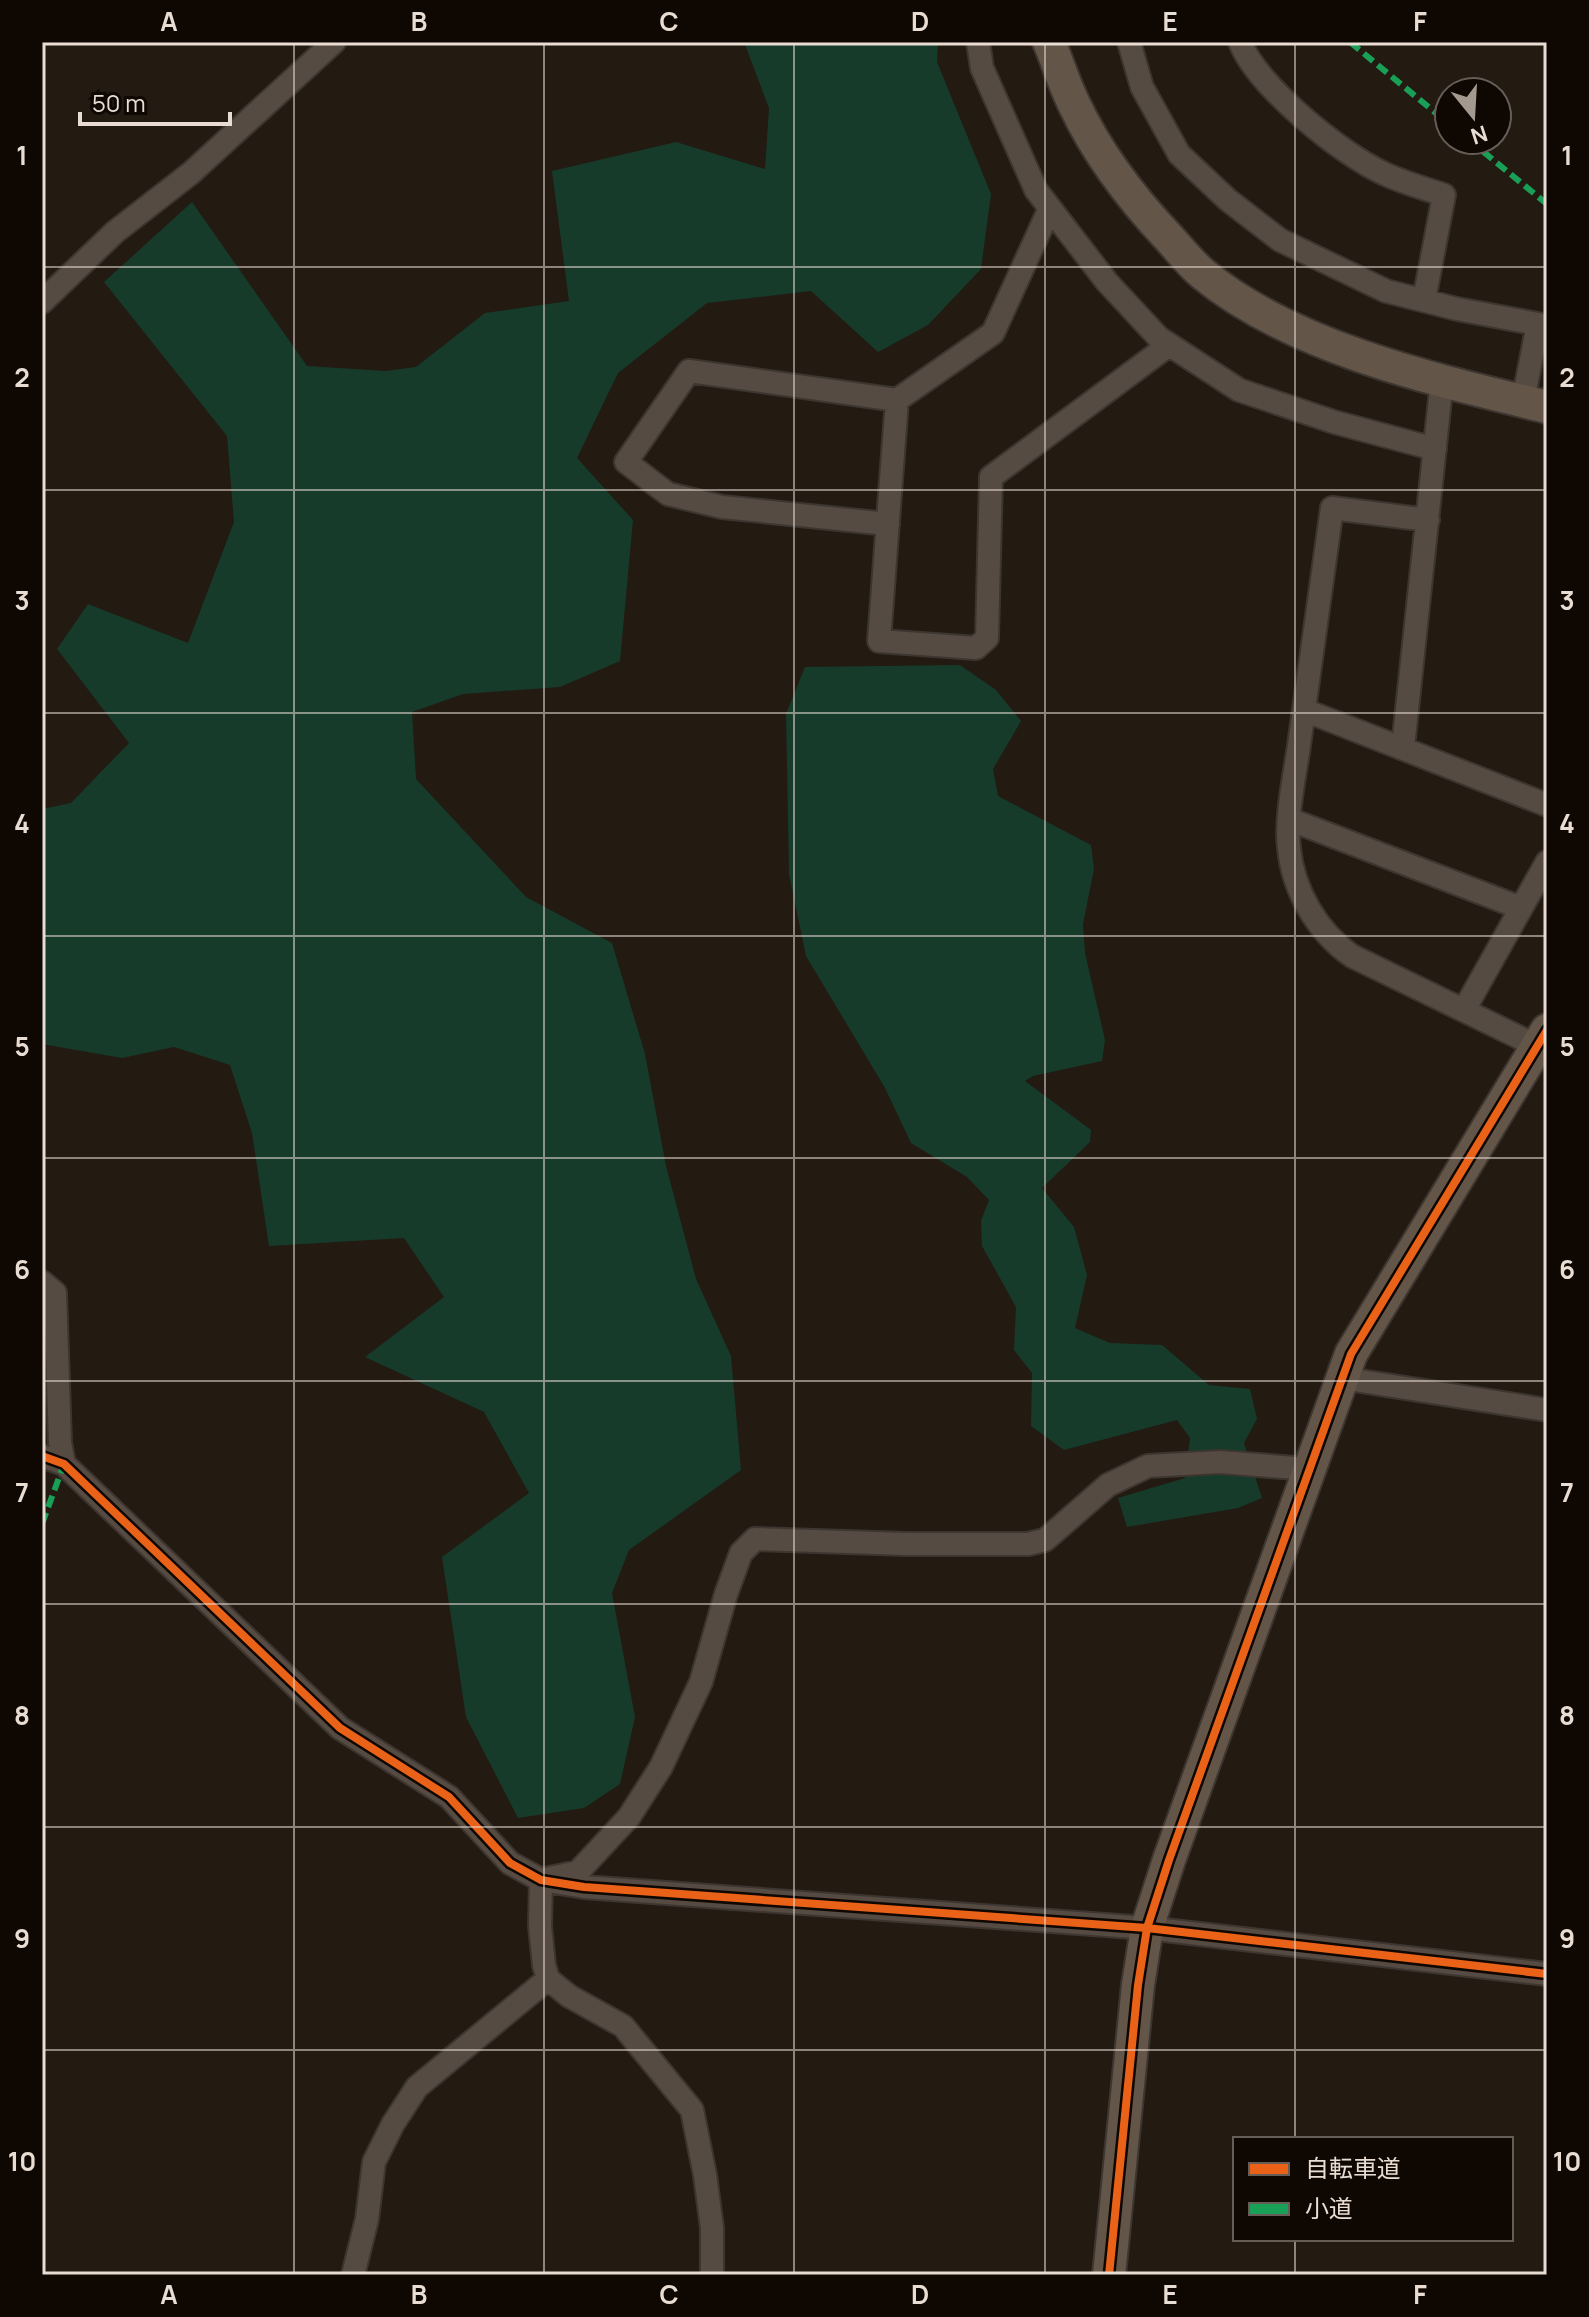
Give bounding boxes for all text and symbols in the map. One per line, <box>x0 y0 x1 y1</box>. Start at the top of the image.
text: A <box>160 3 178 39</box>
text: B <box>411 3 427 39</box>
text: C <box>659 3 679 39</box>
text: D <box>911 3 929 39</box>
text: E <box>1162 3 1178 39</box>
text: F <box>1413 3 1427 39</box>
scale bar <box>80 76 230 126</box>
north arrow <box>1433 76 1513 156</box>
text: 50 m <box>92 86 146 119</box>
text: N <box>1467 118 1491 152</box>
text: 1 <box>16 137 28 173</box>
text: 1 <box>1561 137 1573 173</box>
text: 2 <box>14 359 30 395</box>
text: 2 <box>1559 359 1575 395</box>
text: 3 <box>14 582 30 618</box>
text: 3 <box>1559 582 1575 618</box>
text: 4 <box>14 805 30 841</box>
text: 4 <box>1559 805 1575 841</box>
text: 5 <box>14 1028 30 1064</box>
text: 5 <box>1559 1028 1575 1064</box>
text: 6 <box>14 1251 30 1287</box>
text: 6 <box>1559 1251 1575 1287</box>
text: 7 <box>15 1474 29 1510</box>
text: 7 <box>1560 1474 1574 1510</box>
text: 8 <box>14 1697 30 1733</box>
text: 8 <box>1559 1697 1575 1733</box>
text: 9 <box>14 1920 30 1956</box>
text: 9 <box>1559 1920 1575 1956</box>
legend <box>1233 2137 1513 2241</box>
text: 10 <box>8 2143 36 2179</box>
text: 10 <box>1553 2143 1581 2179</box>
text: 自転車道 <box>1305 2151 1401 2184</box>
text: 小道 <box>1305 2191 1353 2224</box>
text: A <box>160 2276 178 2312</box>
text: B <box>411 2276 427 2312</box>
text: C <box>659 2276 679 2312</box>
text: D <box>911 2276 929 2312</box>
text: E <box>1162 2276 1178 2312</box>
text: F <box>1413 2276 1427 2312</box>

